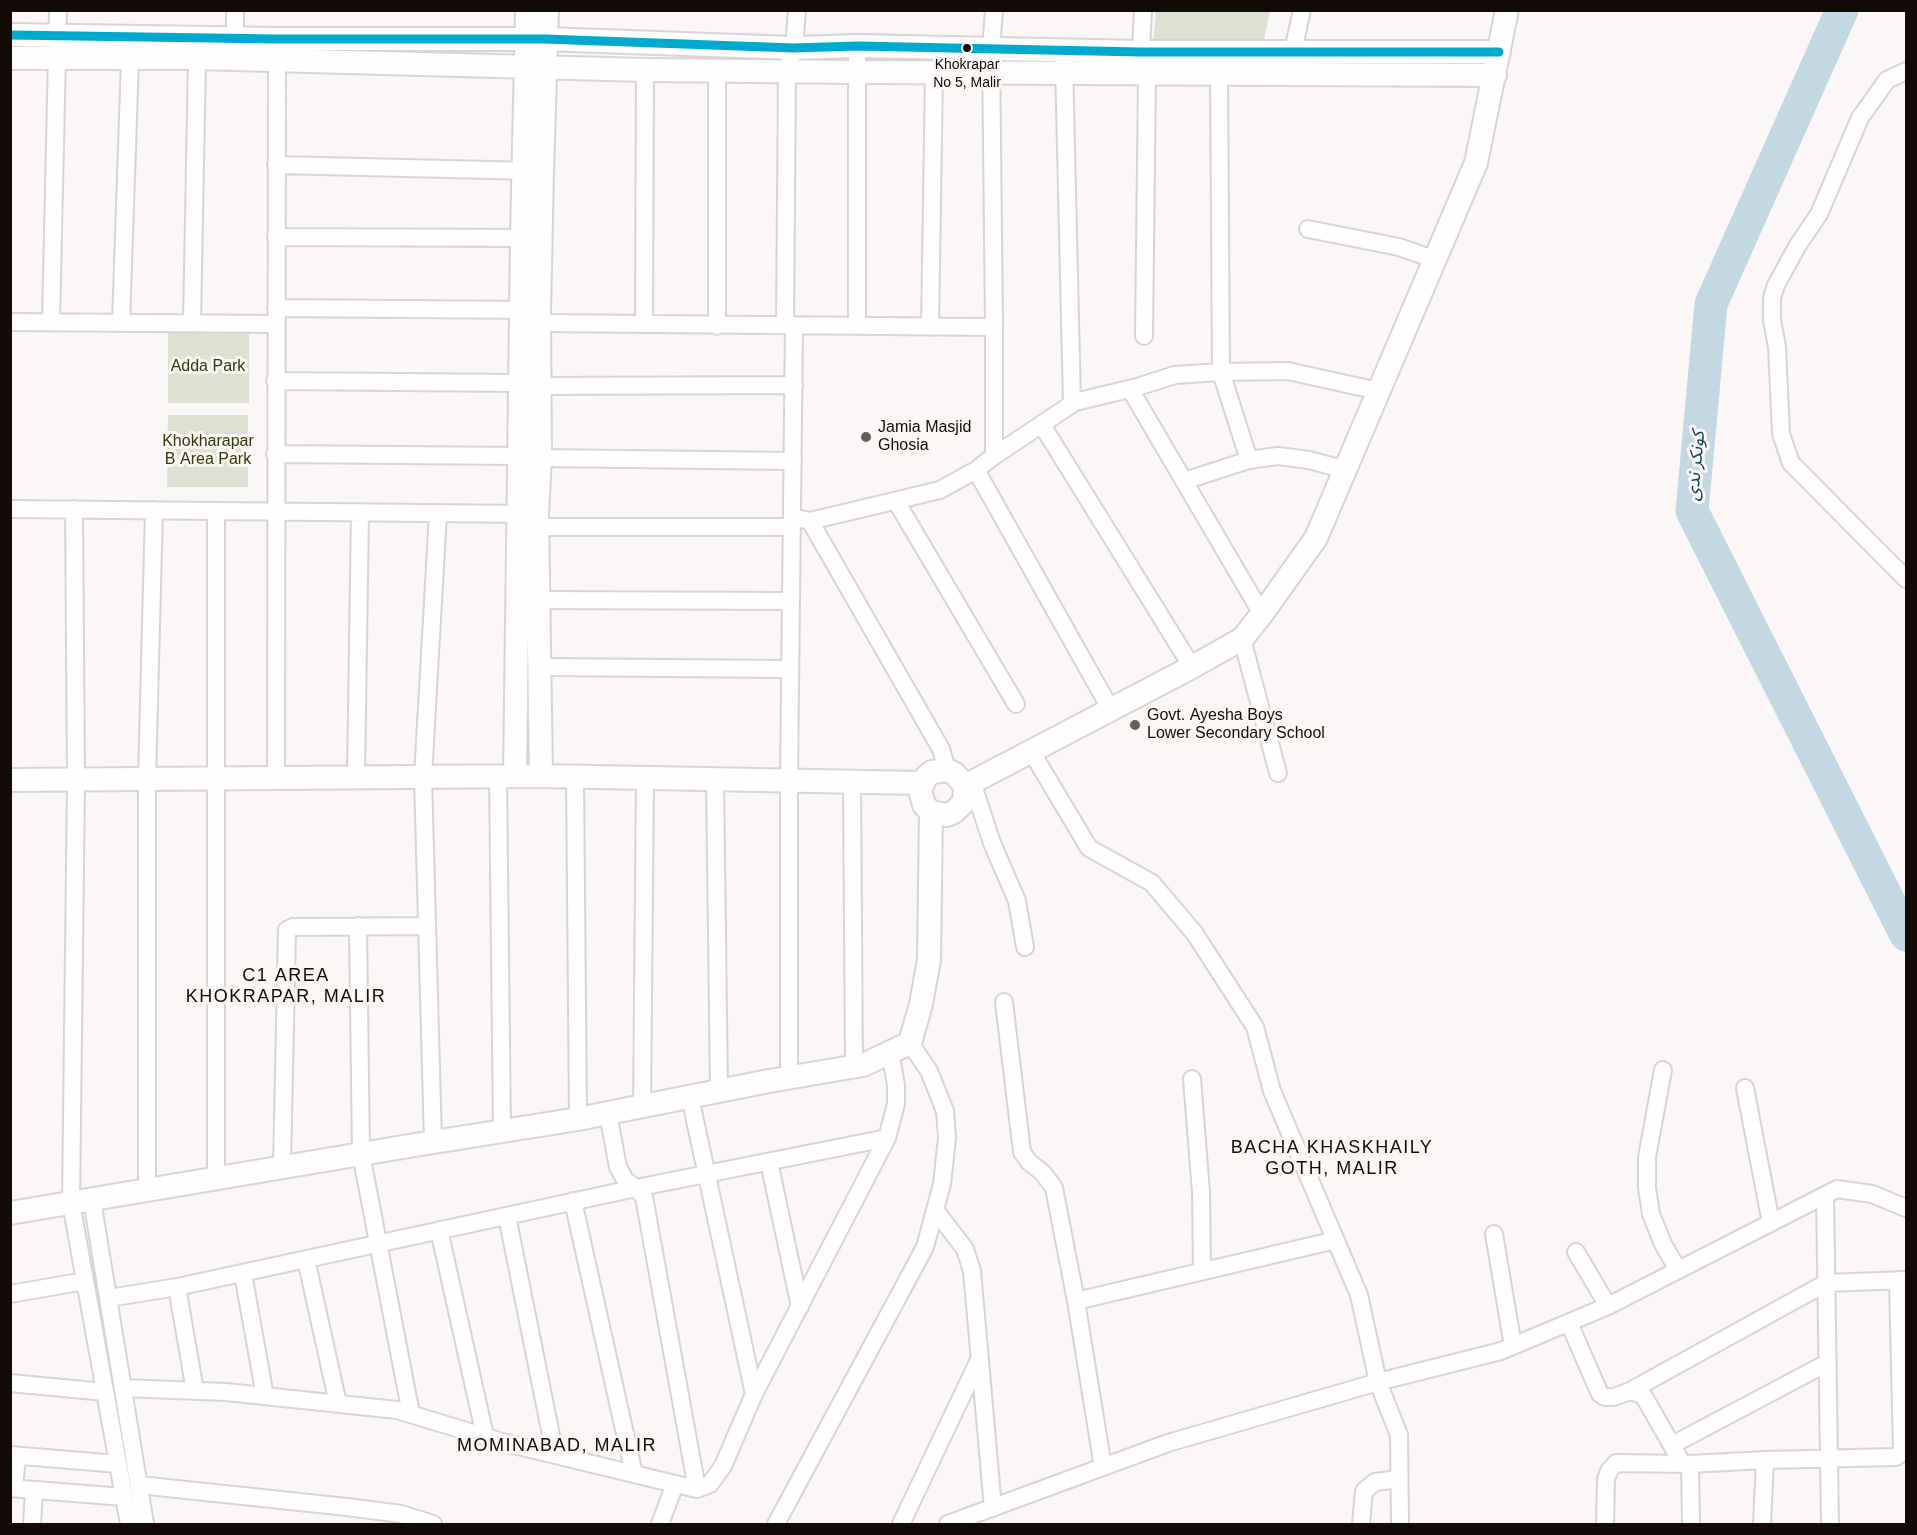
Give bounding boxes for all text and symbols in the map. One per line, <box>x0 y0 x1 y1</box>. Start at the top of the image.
marker: Khokrapar No 5, Malir <box>961 42 973 54</box>
place label: Khokrapar No 5, Malir <box>933 57 1001 90</box>
park label: Adda Park <box>171 357 245 377</box>
place label: Jamia Masjid Ghosia <box>878 418 971 456</box>
marker: Jamia Masjid Ghosia <box>859 430 873 444</box>
water label: کونکر ندی <box>1682 430 1710 502</box>
park label: Khokharapar B Area Park <box>162 432 254 470</box>
place label: Govt. Ayesha Boys Lower Secondary School <box>1147 706 1325 744</box>
marker: Govt. Ayesha Boys Lower Secondary School <box>1128 718 1142 732</box>
district label: C1 AREA KHOKRAPAR, MALIR <box>186 965 386 1008</box>
district label: BACHA KHASKHAILY GOTH, MALIR <box>1231 1137 1433 1180</box>
district label: MOMINABAD, MALIR <box>457 1435 657 1457</box>

